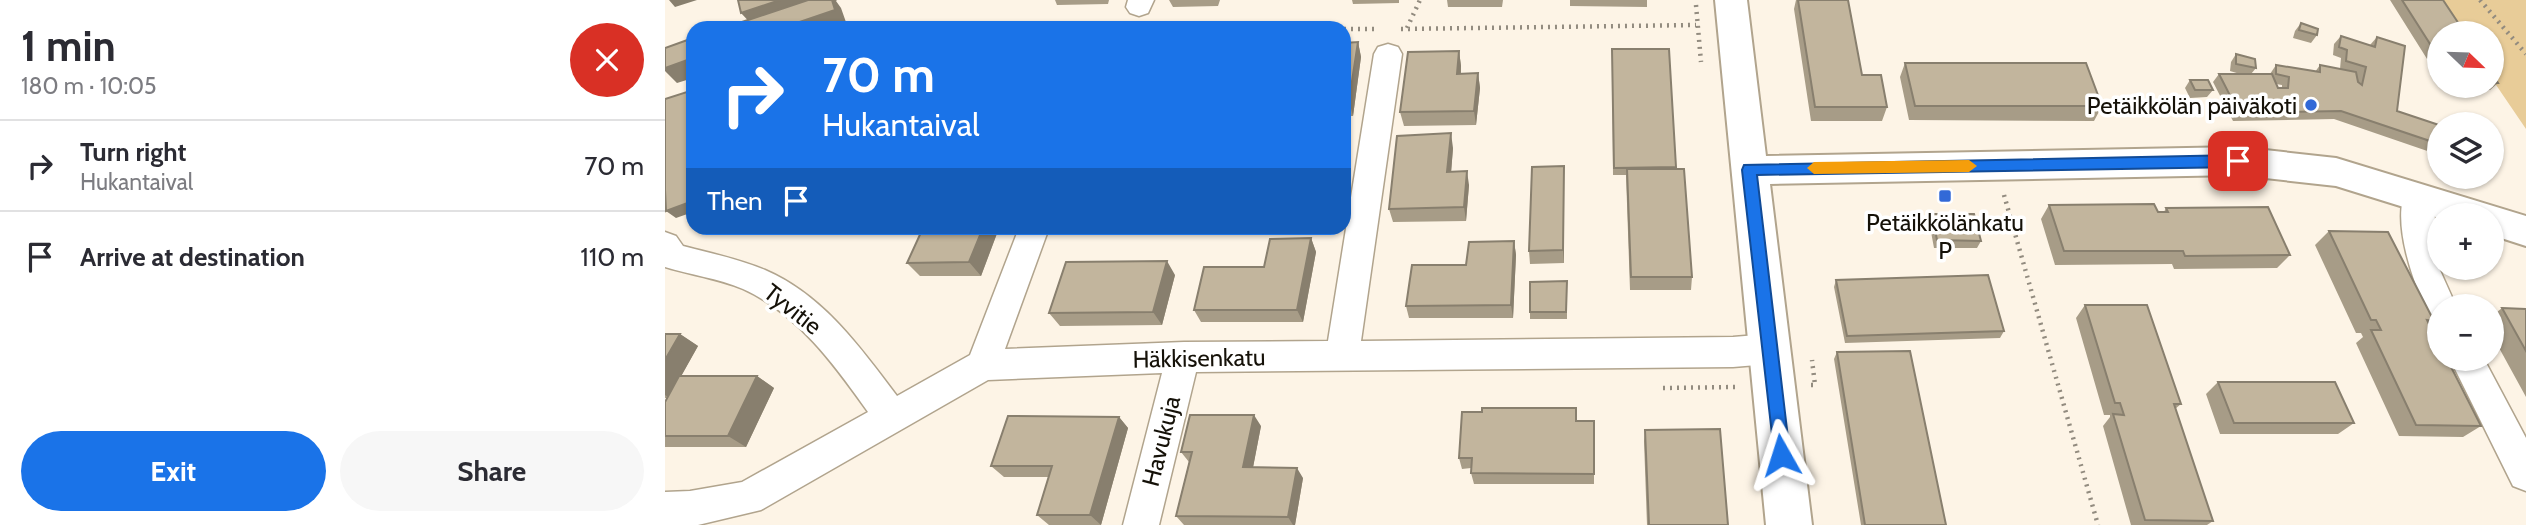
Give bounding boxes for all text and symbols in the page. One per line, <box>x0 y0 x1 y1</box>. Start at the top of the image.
text: 1 min <box>21 20 116 72</box>
north arrow <box>2427 21 2504 98</box>
map controls <box>2427 21 2504 371</box>
button: close <box>570 23 644 97</box>
text: 70 m <box>822 45 935 104</box>
icon: right <box>707 49 798 140</box>
text: 180 m · 10:05 <box>21 72 157 100</box>
place label: Petäikkölän päiväkoti <box>2087 91 2297 120</box>
marker: Petäikkölän päiväkoti <box>2303 97 2319 113</box>
text: Hukantaival <box>822 105 980 144</box>
button: layers <box>2427 112 2504 189</box>
pin <box>2208 131 2268 191</box>
text: Turn right <box>80 136 186 168</box>
icon: arrive <box>2219 142 2257 180</box>
icon: right <box>21 147 59 185</box>
text: 70 m <box>584 150 644 182</box>
text: Hukantaival <box>80 168 193 196</box>
icon: arrive <box>777 182 815 220</box>
text: Then <box>707 185 763 217</box>
marker: Petäikkölänkatu P <box>1937 188 1953 204</box>
button: + <box>2427 203 2504 280</box>
place label: Petäikkölänkatu P <box>1866 208 2024 265</box>
icon: arrive <box>21 238 59 276</box>
text: Arrive at destination <box>80 241 305 273</box>
text: 110 m <box>580 241 644 273</box>
street label: Tyvitie <box>758 277 828 341</box>
button: − <box>2427 294 2504 371</box>
street label: Häkkisenkatu <box>1132 342 1266 374</box>
street label: Havukuja <box>1136 392 1186 489</box>
position arrow <box>1744 418 1818 492</box>
button: Exit <box>21 431 326 511</box>
button: Share <box>340 431 644 511</box>

